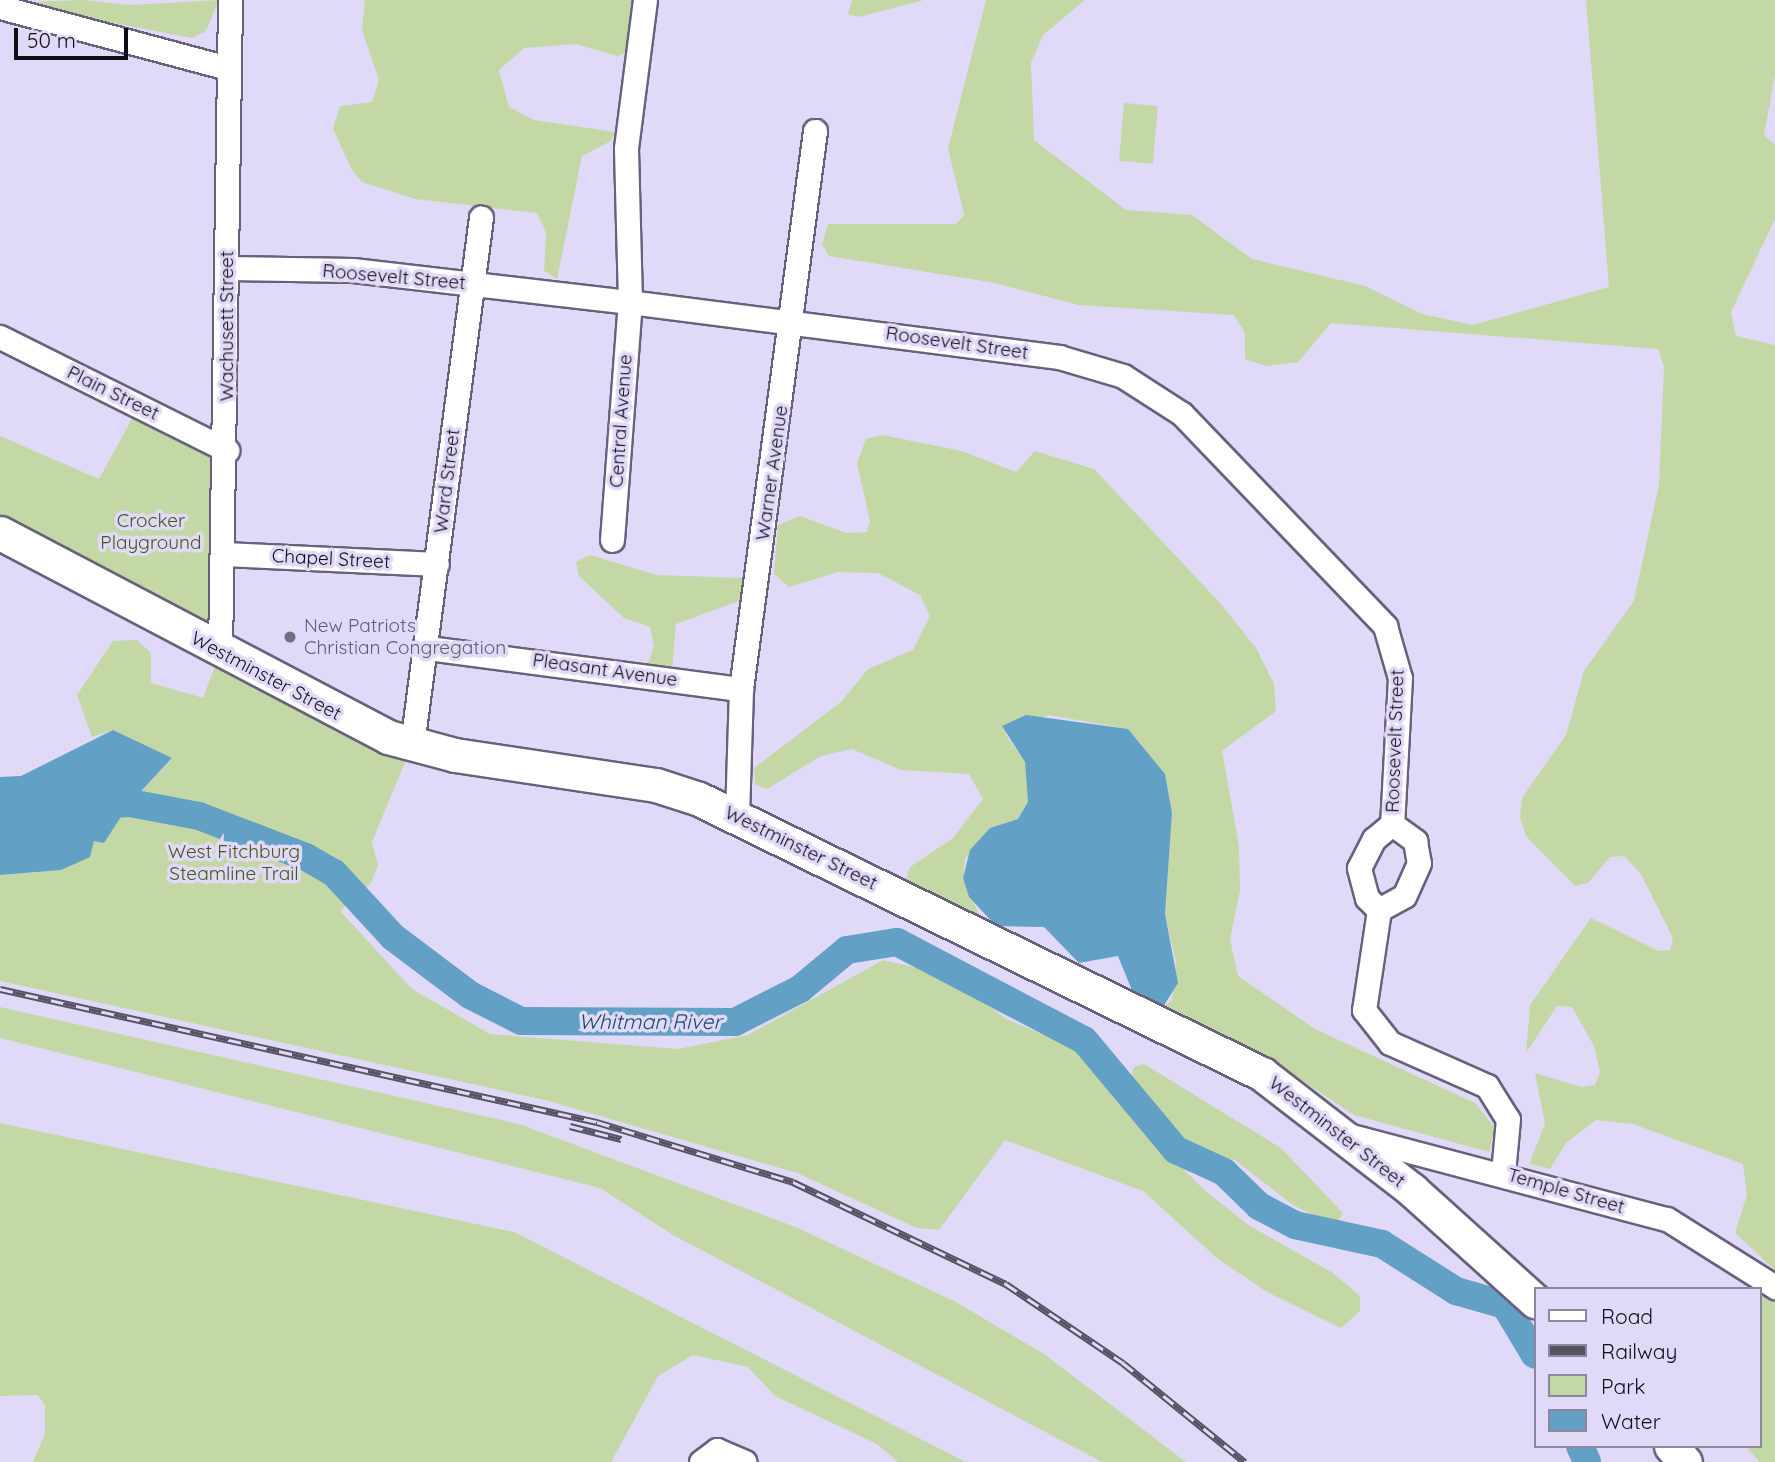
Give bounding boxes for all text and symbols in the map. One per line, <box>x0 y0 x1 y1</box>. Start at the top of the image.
scale bar <box>18 14 131 58</box>
text: 50 m <box>27 27 76 53</box>
street label: Wachusett Street <box>216 251 238 401</box>
street label: Roosevelt Street <box>321 259 467 295</box>
street label: Roosevelt Street <box>884 322 1030 364</box>
street label: Central Avenue <box>605 354 637 488</box>
street label: Plain Street <box>63 361 163 425</box>
street label: Warner Avenue <box>751 404 793 542</box>
street label: Ward Street <box>429 427 465 535</box>
park label: Crocker Playground <box>100 510 202 554</box>
street label: Chapel Street <box>271 545 391 573</box>
place label: New Patriots Christian Congregation <box>304 615 506 659</box>
street label: Westminster Street <box>187 627 345 725</box>
marker: New Patriots Christian Congregation <box>282 629 298 645</box>
street label: Pleasant Avenue <box>531 649 679 691</box>
street label: Roosevelt Street <box>1381 669 1409 813</box>
street label: Westminster Street <box>721 801 881 895</box>
park label: West Fitchburg Steamline Trail <box>168 841 300 885</box>
water label: Whitman River <box>578 1008 722 1034</box>
street label: Westminster Street <box>1264 1072 1410 1192</box>
street label: Temple Street <box>1505 1163 1627 1219</box>
legend <box>1534 1287 1761 1448</box>
text: Road <box>1601 1303 1653 1329</box>
text: Railway <box>1601 1338 1677 1364</box>
text: Park <box>1601 1373 1645 1399</box>
text: Water <box>1601 1408 1661 1434</box>

